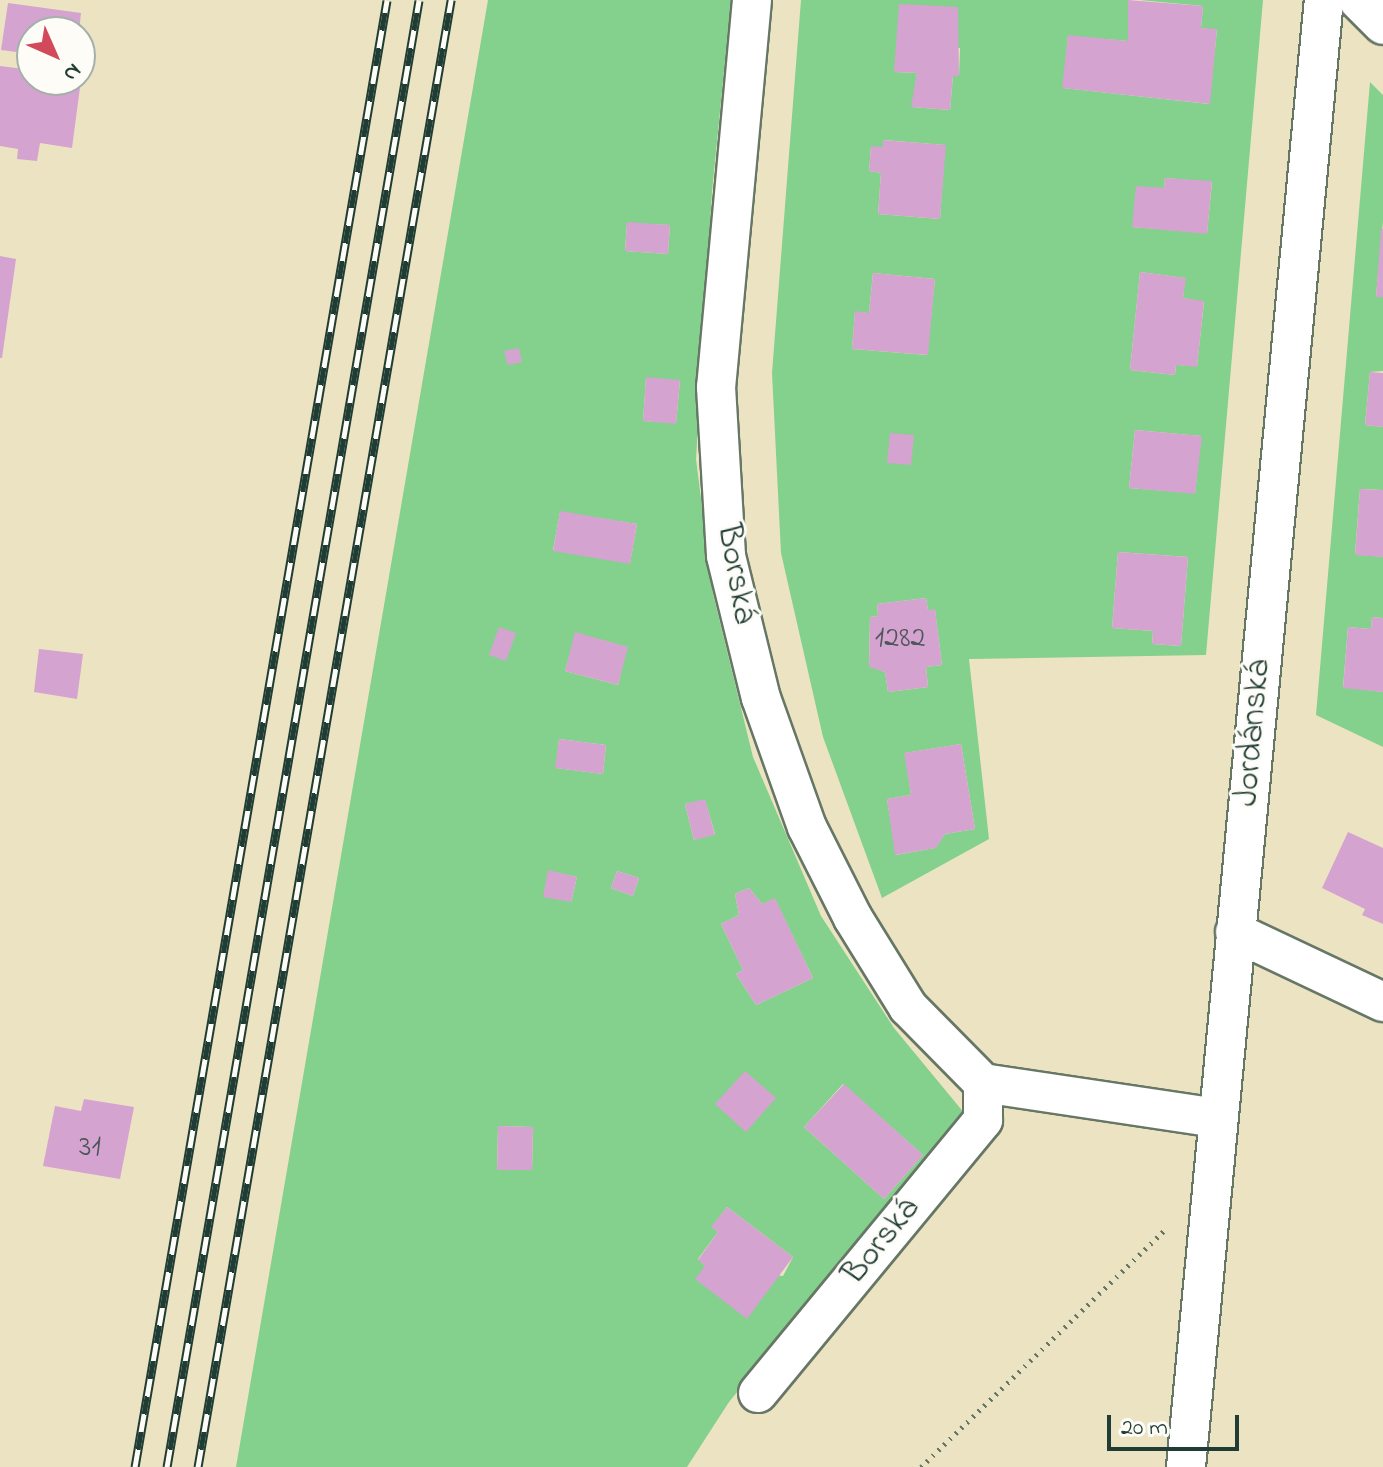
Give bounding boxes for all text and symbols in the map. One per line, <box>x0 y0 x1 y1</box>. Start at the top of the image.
north arrow <box>16 16 96 96</box>
text: N <box>55 55 88 88</box>
street label: Borská <box>706 521 764 627</box>
house number: 1282 <box>875 621 925 657</box>
street label: Jordánská <box>1227 658 1281 808</box>
house number: 31 <box>79 1130 101 1166</box>
street label: Borská <box>835 1190 929 1294</box>
scale bar <box>1111 1399 1243 1449</box>
text: 20 m <box>1121 1411 1168 1446</box>

